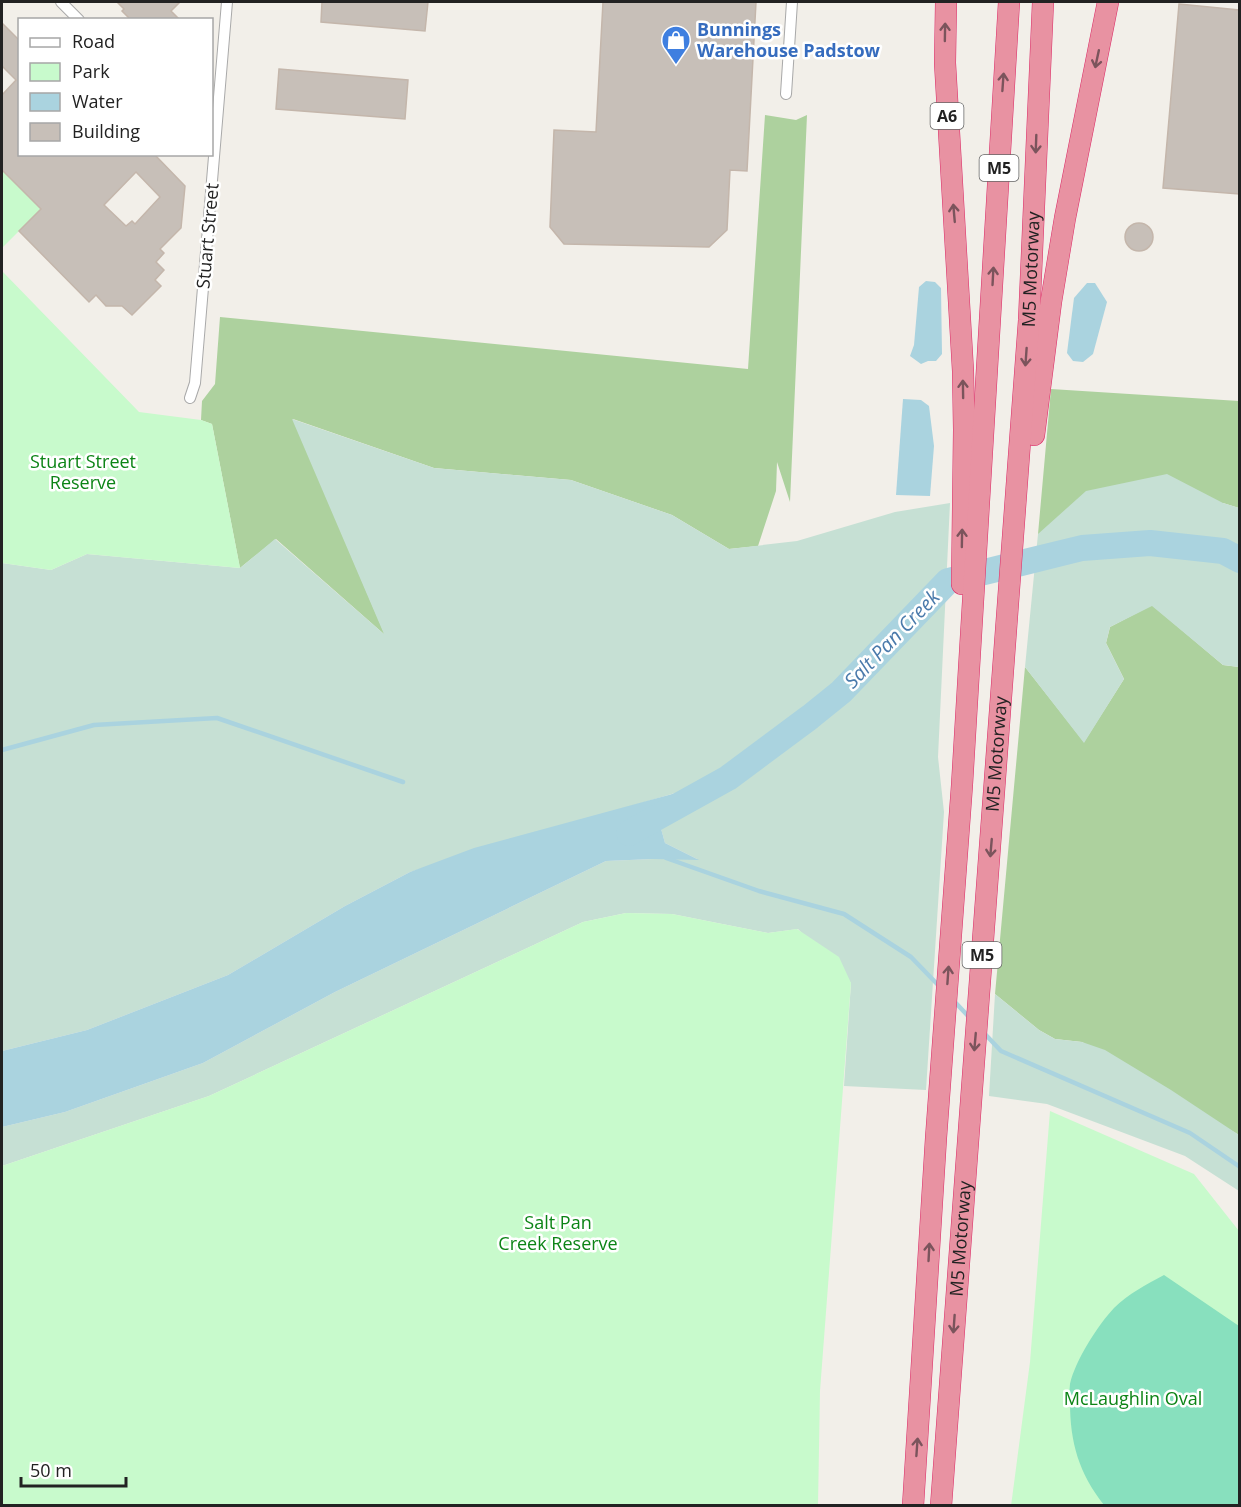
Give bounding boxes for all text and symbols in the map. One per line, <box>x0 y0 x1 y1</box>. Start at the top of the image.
place label: Bunnings Warehouse Padstow <box>697 17 881 62</box>
legend <box>18 18 213 156</box>
one-way arrow <box>939 23 951 43</box>
shop icon: Bunnings Warehouse Padstow <box>660 24 692 66</box>
text: Road <box>72 29 115 53</box>
one-way arrow <box>1091 49 1103 68</box>
text: Park <box>72 59 110 83</box>
one-way arrow <box>998 72 1009 92</box>
text: Water <box>72 89 123 113</box>
road number: A6 <box>930 103 964 129</box>
text: Building <box>72 119 140 143</box>
one-way arrow <box>1031 133 1042 153</box>
road number: M5 <box>980 155 1018 181</box>
street label: Stuart Street <box>190 182 224 290</box>
one-way arrow <box>948 203 959 223</box>
street label: M5 Motorway <box>1016 210 1045 328</box>
one-way arrow <box>988 267 999 287</box>
one-way arrow <box>1021 347 1032 367</box>
one-way arrow <box>957 380 969 400</box>
park label: Stuart Street Reserve <box>30 449 136 494</box>
one-way arrow <box>956 528 968 548</box>
water label: Salt Pan Creek <box>838 583 946 694</box>
street label: M5 Motorway <box>980 694 1012 813</box>
one-way arrow <box>985 837 996 857</box>
road number: M5 <box>962 942 1002 968</box>
one-way arrow <box>943 966 954 986</box>
one-way arrow <box>969 1032 980 1052</box>
street label: M5 Motorway <box>944 1179 976 1297</box>
park label: Salt Pan Creek Reserve <box>498 1210 618 1255</box>
one-way arrow <box>923 1243 934 1263</box>
one-way arrow <box>948 1314 959 1334</box>
park label: McLaughlin Oval <box>1064 1386 1202 1410</box>
one-way arrow <box>912 1438 923 1458</box>
scale bar <box>21 1450 126 1488</box>
text: 50 m <box>30 1458 72 1482</box>

